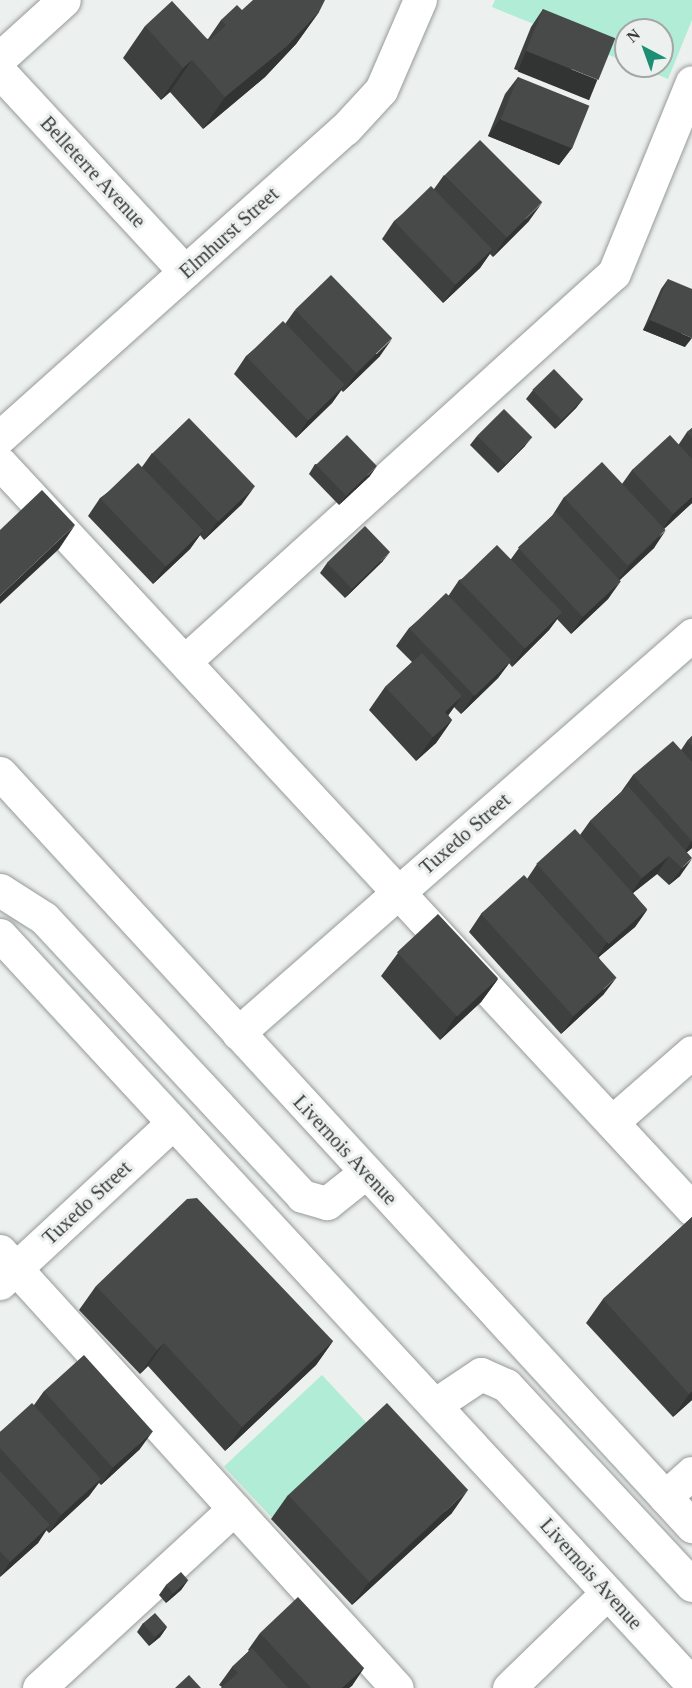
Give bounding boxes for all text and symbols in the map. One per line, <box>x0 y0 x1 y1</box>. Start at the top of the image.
north arrow <box>614 18 674 78</box>
text: N <box>623 25 643 46</box>
street label: Belleterre Avenue <box>35 111 151 233</box>
street label: Elmhurst Street <box>175 182 283 284</box>
street label: Tuxedo Street <box>415 788 515 880</box>
street label: Livernois Avenue <box>288 1090 402 1210</box>
street label: Tuxedo Street <box>38 1156 136 1250</box>
street label: Livernois Avenue <box>534 1513 648 1635</box>

